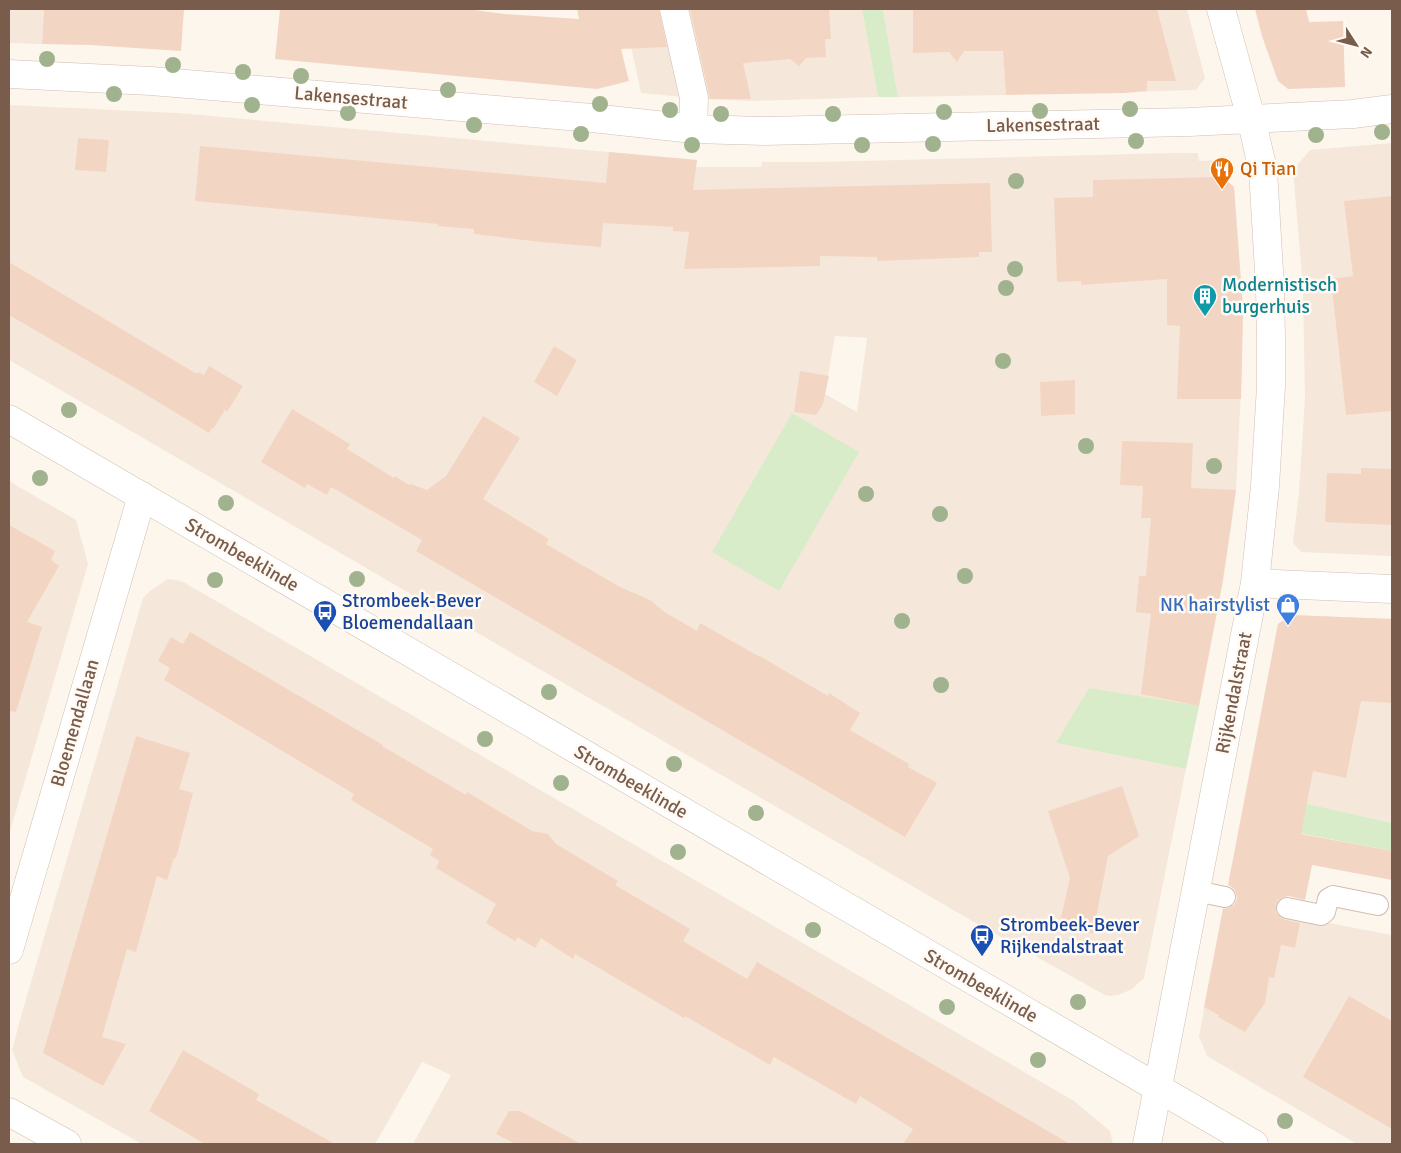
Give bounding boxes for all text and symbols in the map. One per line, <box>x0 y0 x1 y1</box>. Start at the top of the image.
north arrow <box>1331 20 1381 70</box>
text: N <box>1356 43 1376 61</box>
street label: Lakensestraat <box>293 81 409 115</box>
street label: Lakensestraat <box>986 112 1100 138</box>
restaurant icon: Qi Tian <box>1209 156 1235 190</box>
place label: Qi Tian <box>1240 157 1296 181</box>
place label: Modernistisch burgerhuis <box>1222 273 1337 319</box>
building icon: Modernistisch burgerhuis <box>1192 283 1218 317</box>
street label: Strombeeklinde <box>181 513 303 597</box>
place label: Strombeek-Bever Bloemendallaan <box>342 589 481 635</box>
shop icon: NK hairstylist <box>1275 592 1301 626</box>
place label: NK hairstylist <box>1160 593 1270 617</box>
bus stop icon: Strombeek-Bever Bloemendallaan <box>312 599 338 633</box>
street label: Rijkendalstraat <box>1210 630 1258 756</box>
street label: Bloemendallaan <box>45 656 105 790</box>
street label: Strombeeklinde <box>570 740 692 824</box>
place label: Strombeek-Bever Rijkendalstraat <box>1000 913 1139 959</box>
bus stop icon: Strombeek-Bever Rijkendalstraat <box>969 923 995 957</box>
street label: Strombeeklinde <box>920 944 1042 1028</box>

